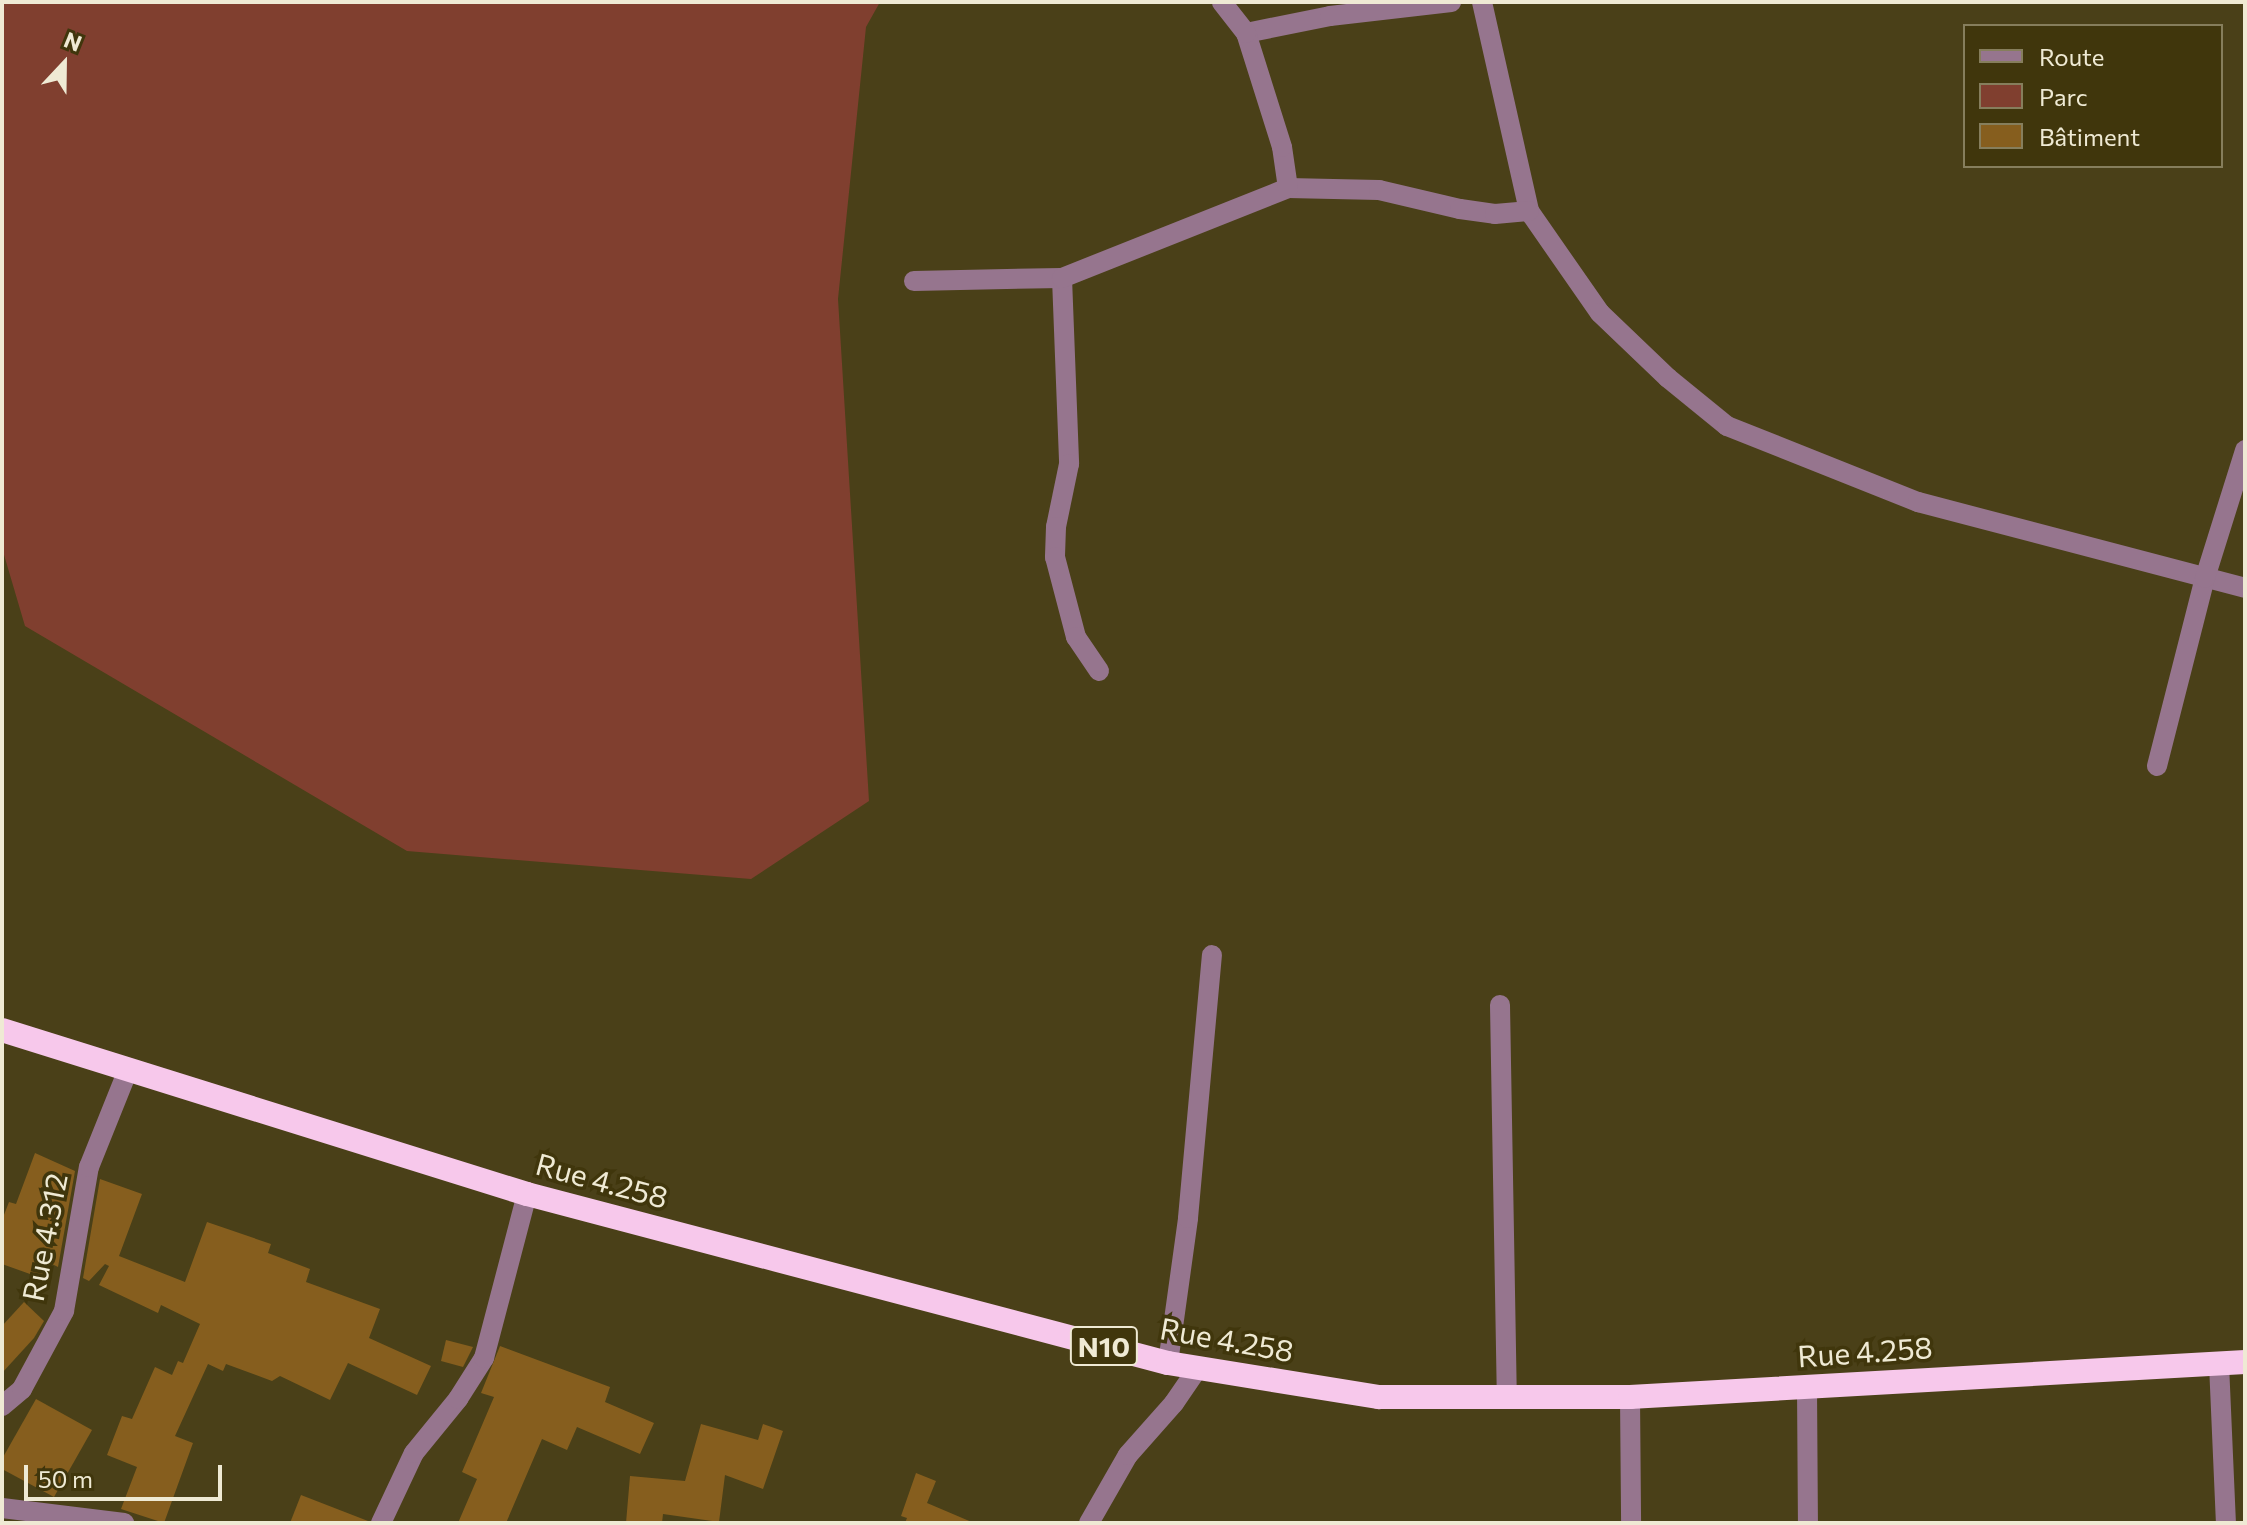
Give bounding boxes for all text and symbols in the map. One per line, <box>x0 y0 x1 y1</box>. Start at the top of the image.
north arrow <box>24 24 104 104</box>
legend <box>1963 24 2223 168</box>
text: N <box>60 26 86 57</box>
text: Route <box>2039 42 2104 71</box>
text: Parc <box>2039 82 2088 111</box>
text: Bâtiment <box>2039 122 2140 151</box>
street label: Rue 4.258 <box>532 1145 672 1215</box>
street label: Rue 4.312 <box>14 1170 74 1304</box>
street label: Rue 4.258 <box>1157 1310 1297 1368</box>
road number: N10 <box>1068 1322 1140 1370</box>
street label: Rue 4.258 <box>1796 1328 1934 1374</box>
scale bar <box>28 1449 226 1499</box>
text: 50 m <box>38 1464 93 1493</box>

